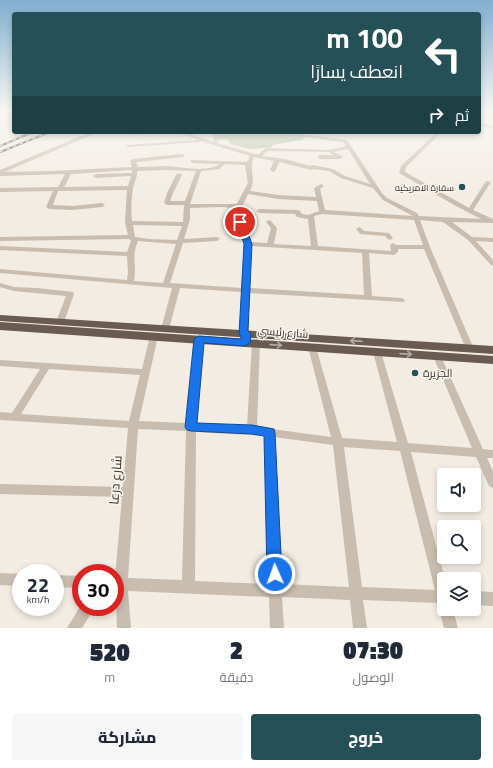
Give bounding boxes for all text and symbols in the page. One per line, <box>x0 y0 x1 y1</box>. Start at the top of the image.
text: 100 m <box>326 16 403 59</box>
icon: left <box>417 28 469 80</box>
text: انعطف يسارًا <box>310 58 403 85</box>
icon: right <box>425 104 447 126</box>
text: ثم <box>455 104 469 127</box>
place label: سفارة الامريكيه <box>395 181 454 194</box>
marker: سفارة الامريكيه <box>457 182 467 192</box>
pin <box>223 205 257 239</box>
icon: arrive <box>229 211 251 233</box>
street label: شارع رئيسي <box>257 322 309 342</box>
one-way arrow <box>350 338 363 345</box>
one-way arrow <box>269 341 282 348</box>
one-way arrow <box>399 350 412 357</box>
place label: الجزيرة <box>423 365 452 381</box>
marker: الجزيرة <box>410 368 420 378</box>
street label: شارع درعا <box>103 455 127 505</box>
map controls <box>437 468 481 616</box>
button: sound <box>437 468 481 512</box>
button: search <box>437 520 481 564</box>
position arrow <box>254 553 296 595</box>
speed limit sign: 30 <box>72 564 124 616</box>
text: 22 <box>27 569 49 600</box>
button: layers <box>437 572 481 616</box>
text: km/h <box>27 592 49 607</box>
text: 2 <box>230 632 243 668</box>
text: 07:30 <box>343 632 403 668</box>
text: 520 <box>90 634 130 670</box>
text: m <box>104 667 115 687</box>
text: دقيقة <box>220 667 253 687</box>
text: الوصول <box>352 667 394 687</box>
button: مشاركة <box>12 714 243 760</box>
button: خروج <box>251 714 481 760</box>

